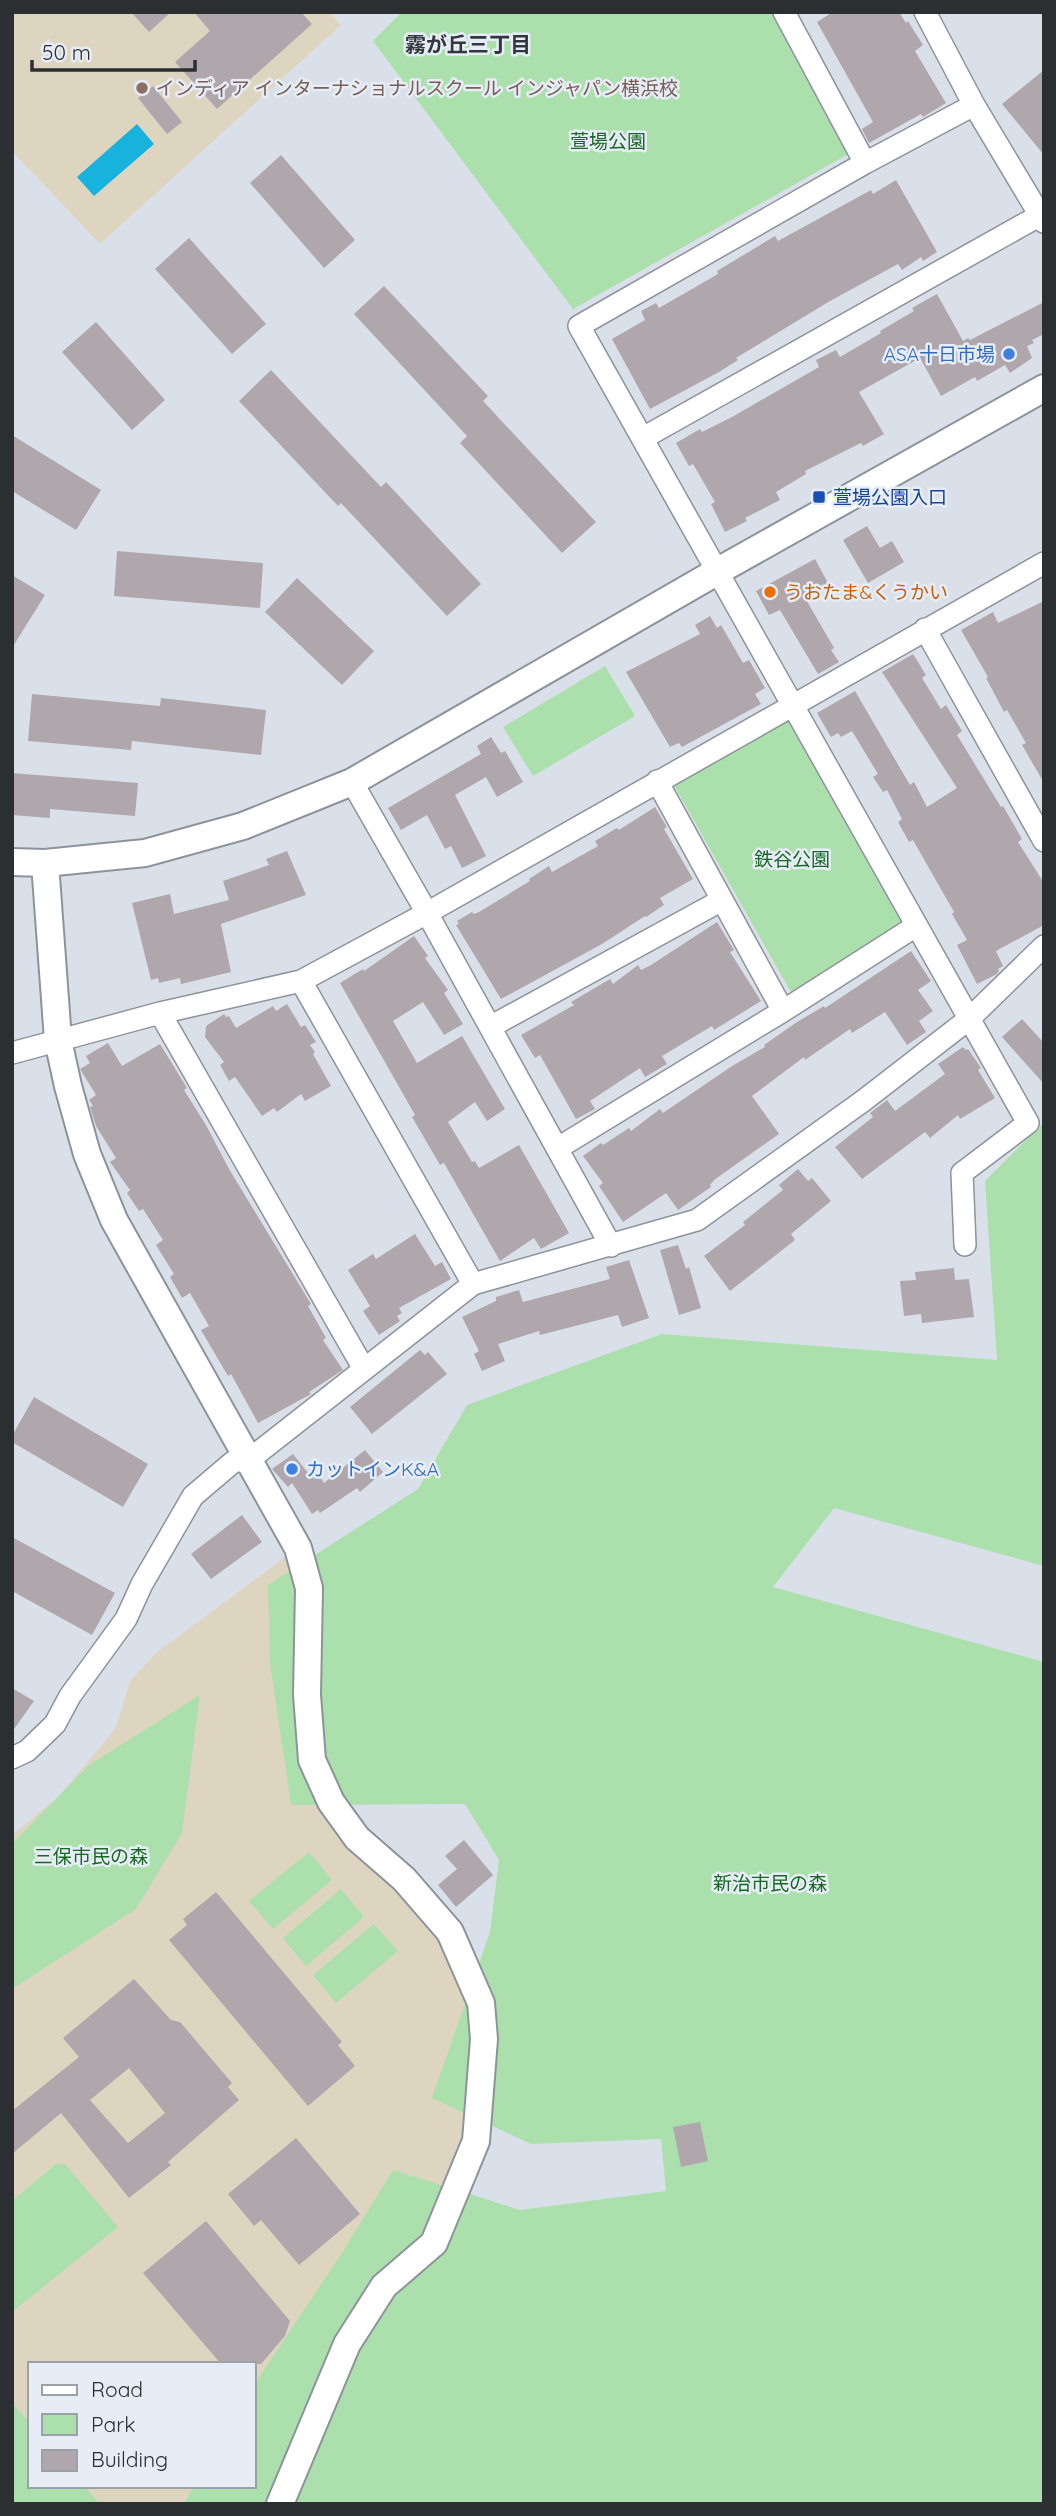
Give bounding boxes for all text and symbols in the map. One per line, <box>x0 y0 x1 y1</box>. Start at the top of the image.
scale bar <box>32 28 194 72</box>
district label: 霧が丘三丁目 <box>405 31 531 57</box>
text: 50 m <box>42 39 91 65</box>
place label: インディア インターナショナルスクール インジャパン横浜校 <box>156 76 678 100</box>
marker: インディア インターナショナルスクール インジャパン横浜校 <box>134 80 150 96</box>
park label: 萱場公園 <box>570 129 646 153</box>
place label: ASA十日市場 <box>884 342 995 366</box>
marker: ASA十日市場 <box>1001 346 1017 362</box>
place label: 萱場公園入口 <box>833 485 947 509</box>
marker: 萱場公園入口 <box>811 489 827 505</box>
place label: うおたま&くうかい <box>784 580 948 604</box>
marker: うおたま&くうかい <box>762 584 778 600</box>
park label: 鉄谷公園 <box>754 847 830 871</box>
place label: カットインK&A <box>306 1457 439 1481</box>
marker: カットインK&A <box>284 1461 300 1477</box>
park label: 三保市民の森 <box>34 1844 148 1868</box>
park label: 新治市民の森 <box>713 1871 827 1895</box>
legend <box>28 2362 256 2488</box>
text: Road <box>91 2376 143 2402</box>
text: Park <box>91 2411 135 2437</box>
text: Building <box>91 2446 168 2472</box>

